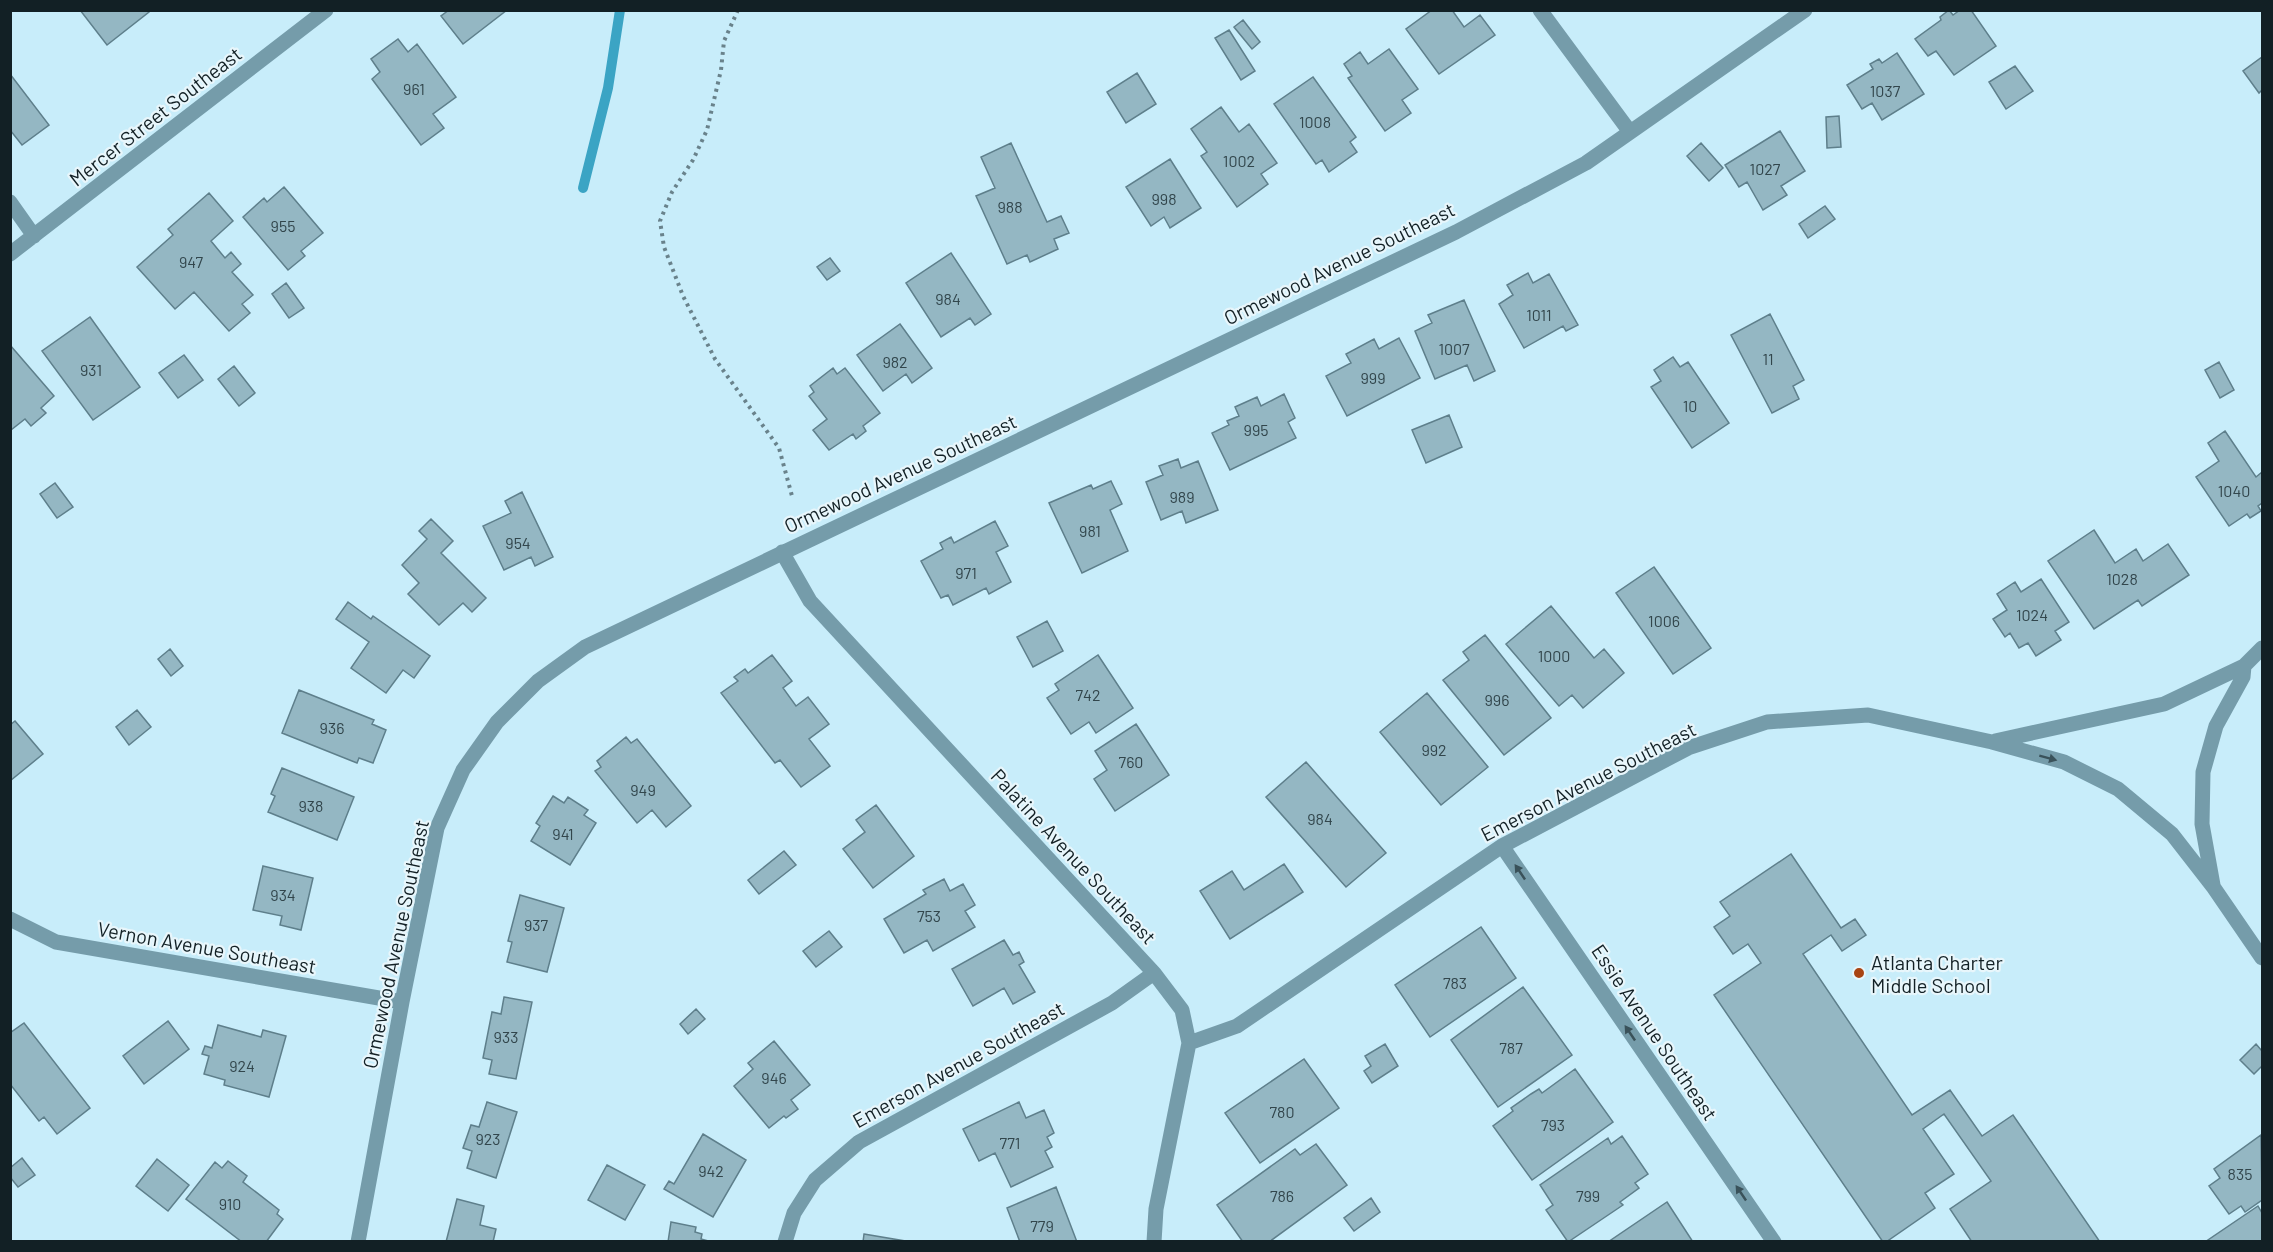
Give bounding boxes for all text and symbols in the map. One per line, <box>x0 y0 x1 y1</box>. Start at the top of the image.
street label: Mercer Street Southeast <box>64 41 246 191</box>
house number: 961 <box>403 79 425 98</box>
house number: 1037 <box>1870 81 1901 100</box>
house number: 1008 <box>1299 112 1331 131</box>
house number: 1002 <box>1223 151 1255 170</box>
house number: 1027 <box>1750 159 1781 178</box>
house number: 998 <box>1151 189 1177 208</box>
house number: 988 <box>997 197 1023 216</box>
street label: Ormewood Avenue Southeast <box>1220 197 1458 329</box>
house number: 955 <box>271 216 295 235</box>
house number: 947 <box>179 252 204 271</box>
house number: 984 <box>935 289 961 308</box>
house number: 1011 <box>1526 305 1552 324</box>
house number: 1007 <box>1438 339 1470 358</box>
house number: 11 <box>1762 349 1774 368</box>
house number: 982 <box>882 352 908 371</box>
house number: 931 <box>80 360 102 379</box>
house number: 999 <box>1360 368 1386 387</box>
house number: 10 <box>1683 396 1697 415</box>
street label: Ormewood Avenue Southeast <box>780 409 1020 537</box>
house number: 995 <box>1244 420 1268 439</box>
house number: 1040 <box>2218 481 2250 500</box>
house number: 989 <box>1169 487 1195 506</box>
house number: 981 <box>1079 521 1101 540</box>
house number: 954 <box>505 533 531 552</box>
house number: 971 <box>955 563 977 582</box>
house number: 1028 <box>2106 569 2138 588</box>
house number: 1024 <box>2016 605 2048 624</box>
house number: 1006 <box>1648 611 1680 630</box>
house number: 1000 <box>1538 646 1570 665</box>
house number: 742 <box>1076 685 1100 704</box>
house number: 996 <box>1485 690 1509 709</box>
street label: Emerson Avenue Southeast <box>1476 716 1700 846</box>
house number: 936 <box>320 718 344 737</box>
house number: 992 <box>1421 740 1447 759</box>
house number: 760 <box>1119 752 1143 771</box>
one-way arrow <box>2039 753 2058 763</box>
street label: Palatine Avenue Southeast <box>986 763 1162 949</box>
house number: 949 <box>630 780 656 799</box>
house number: 938 <box>299 796 323 815</box>
house number: 984 <box>1307 809 1333 828</box>
street label: Ormewood Avenue Southeast <box>357 817 433 1071</box>
house number: 941 <box>552 824 574 843</box>
one-way arrow <box>1515 864 1526 880</box>
house number: 934 <box>270 885 296 904</box>
house number: 753 <box>917 906 941 925</box>
house number: 937 <box>524 915 548 934</box>
street label: Vernon Avenue Southeast <box>96 916 318 978</box>
street label: Essie Avenue Southeast <box>1587 939 1723 1125</box>
place label: Atlanta Charter Middle School <box>1871 950 2003 997</box>
marker: Atlanta Charter Middle School <box>1852 966 1866 980</box>
house number: 783 <box>1443 973 1467 992</box>
street label: Emerson Avenue Southeast <box>848 996 1068 1132</box>
one-way arrow <box>1624 1025 1636 1041</box>
house number: 933 <box>494 1027 518 1046</box>
house number: 787 <box>1499 1038 1523 1057</box>
house number: 924 <box>229 1056 255 1075</box>
house number: 946 <box>761 1068 787 1087</box>
house number: 780 <box>1270 1102 1294 1121</box>
house number: 793 <box>1541 1115 1565 1134</box>
house number: 923 <box>475 1129 501 1148</box>
house number: 771 <box>1000 1133 1020 1152</box>
house number: 942 <box>698 1161 724 1180</box>
house number: 835 <box>2228 1164 2252 1183</box>
house number: 786 <box>1270 1186 1294 1205</box>
house number: 799 <box>1576 1186 1600 1205</box>
one-way arrow <box>1735 1186 1747 1202</box>
house number: 910 <box>219 1194 241 1213</box>
house number: 779 <box>1030 1216 1054 1235</box>

